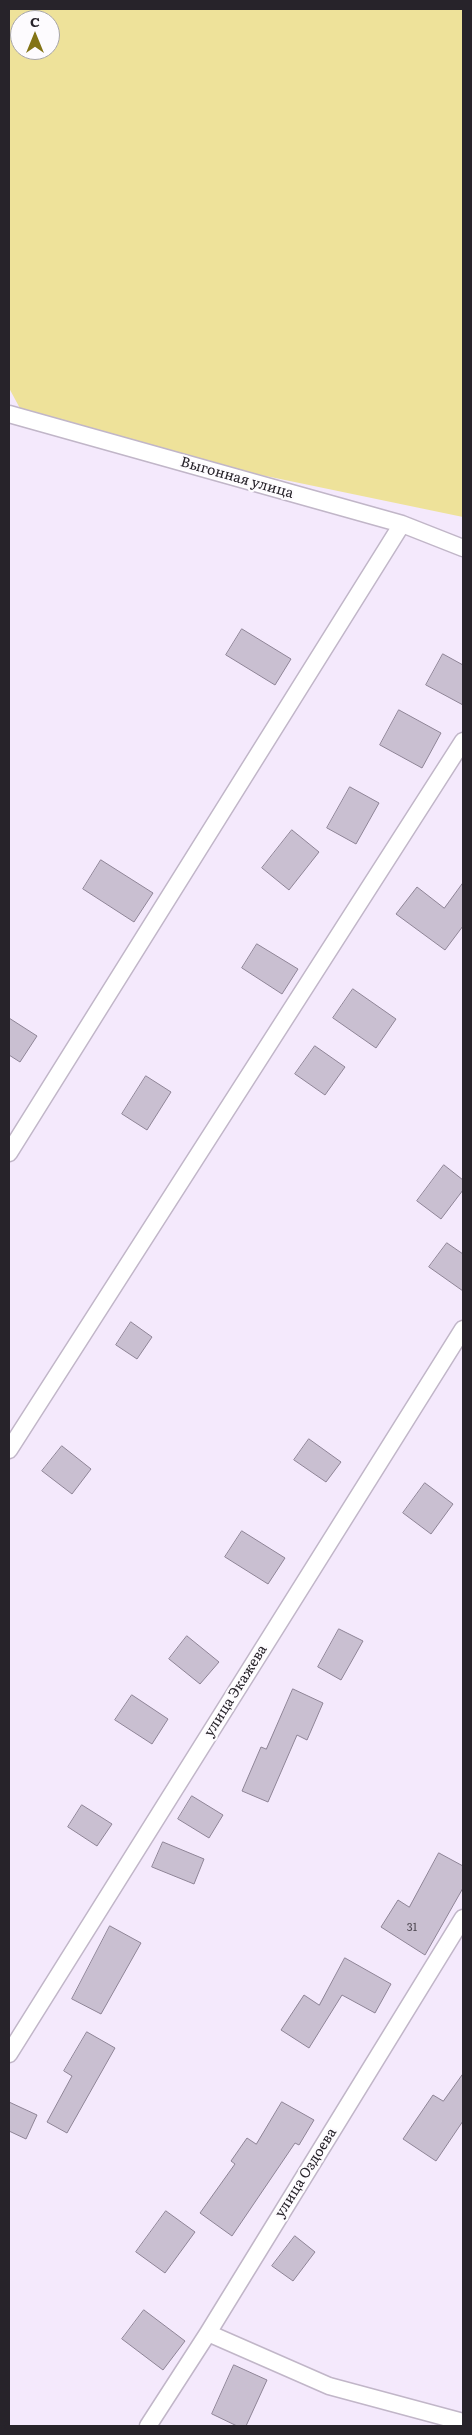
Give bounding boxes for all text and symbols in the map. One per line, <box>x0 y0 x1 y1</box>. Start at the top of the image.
north arrow <box>10 10 60 60</box>
text: С <box>30 11 40 31</box>
street label: Выгонная улица <box>179 454 295 502</box>
street label: улица Экажева <box>201 1642 271 1740</box>
house number: 31 <box>407 1921 417 1935</box>
street label: улица Оздоева <box>272 2125 340 2221</box>

